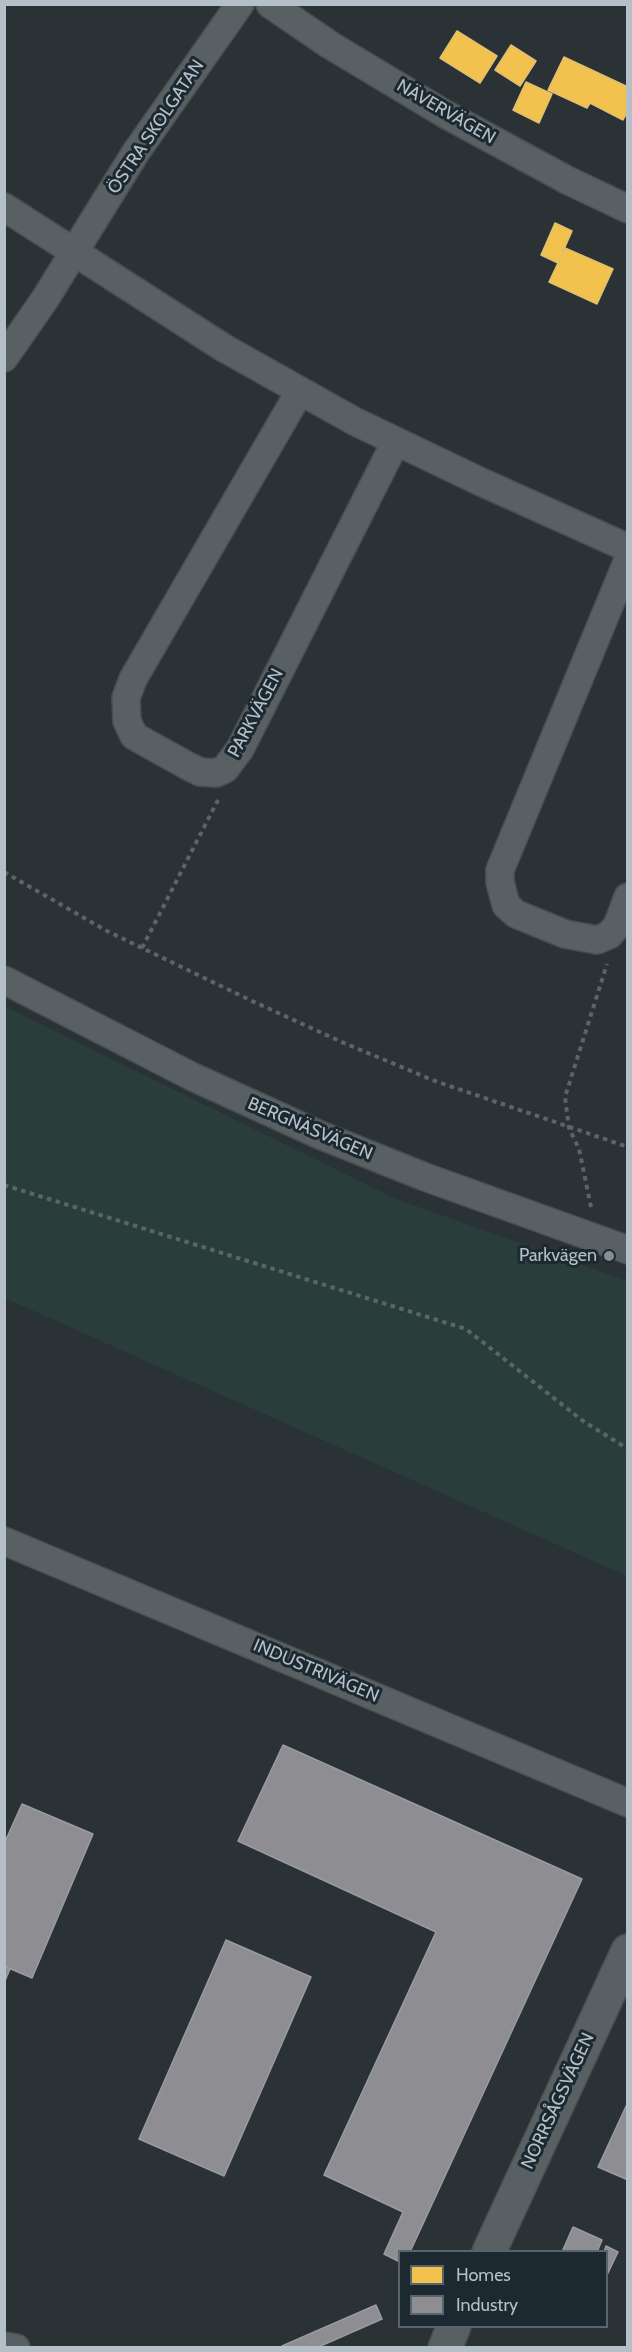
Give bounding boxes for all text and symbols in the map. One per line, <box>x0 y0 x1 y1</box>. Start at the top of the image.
street label: ÖSTRA SKOLGATAN <box>103 56 209 198</box>
street label: NÄVERVÄGEN <box>393 75 499 149</box>
street label: PARKVÄGEN <box>224 665 288 761</box>
street label: BERGNÄSVÄGEN <box>244 1093 376 1165</box>
place label: Parkvägen <box>519 1245 597 1267</box>
marker: Parkvägen <box>602 1249 616 1263</box>
street label: INDUSTRIVÄGEN <box>250 1635 382 1707</box>
street label: NORRSÅGSVÄGEN <box>517 2029 599 2173</box>
legend <box>398 2250 608 2328</box>
text: Homes <box>456 2264 511 2286</box>
text: Industry <box>456 2294 518 2316</box>

